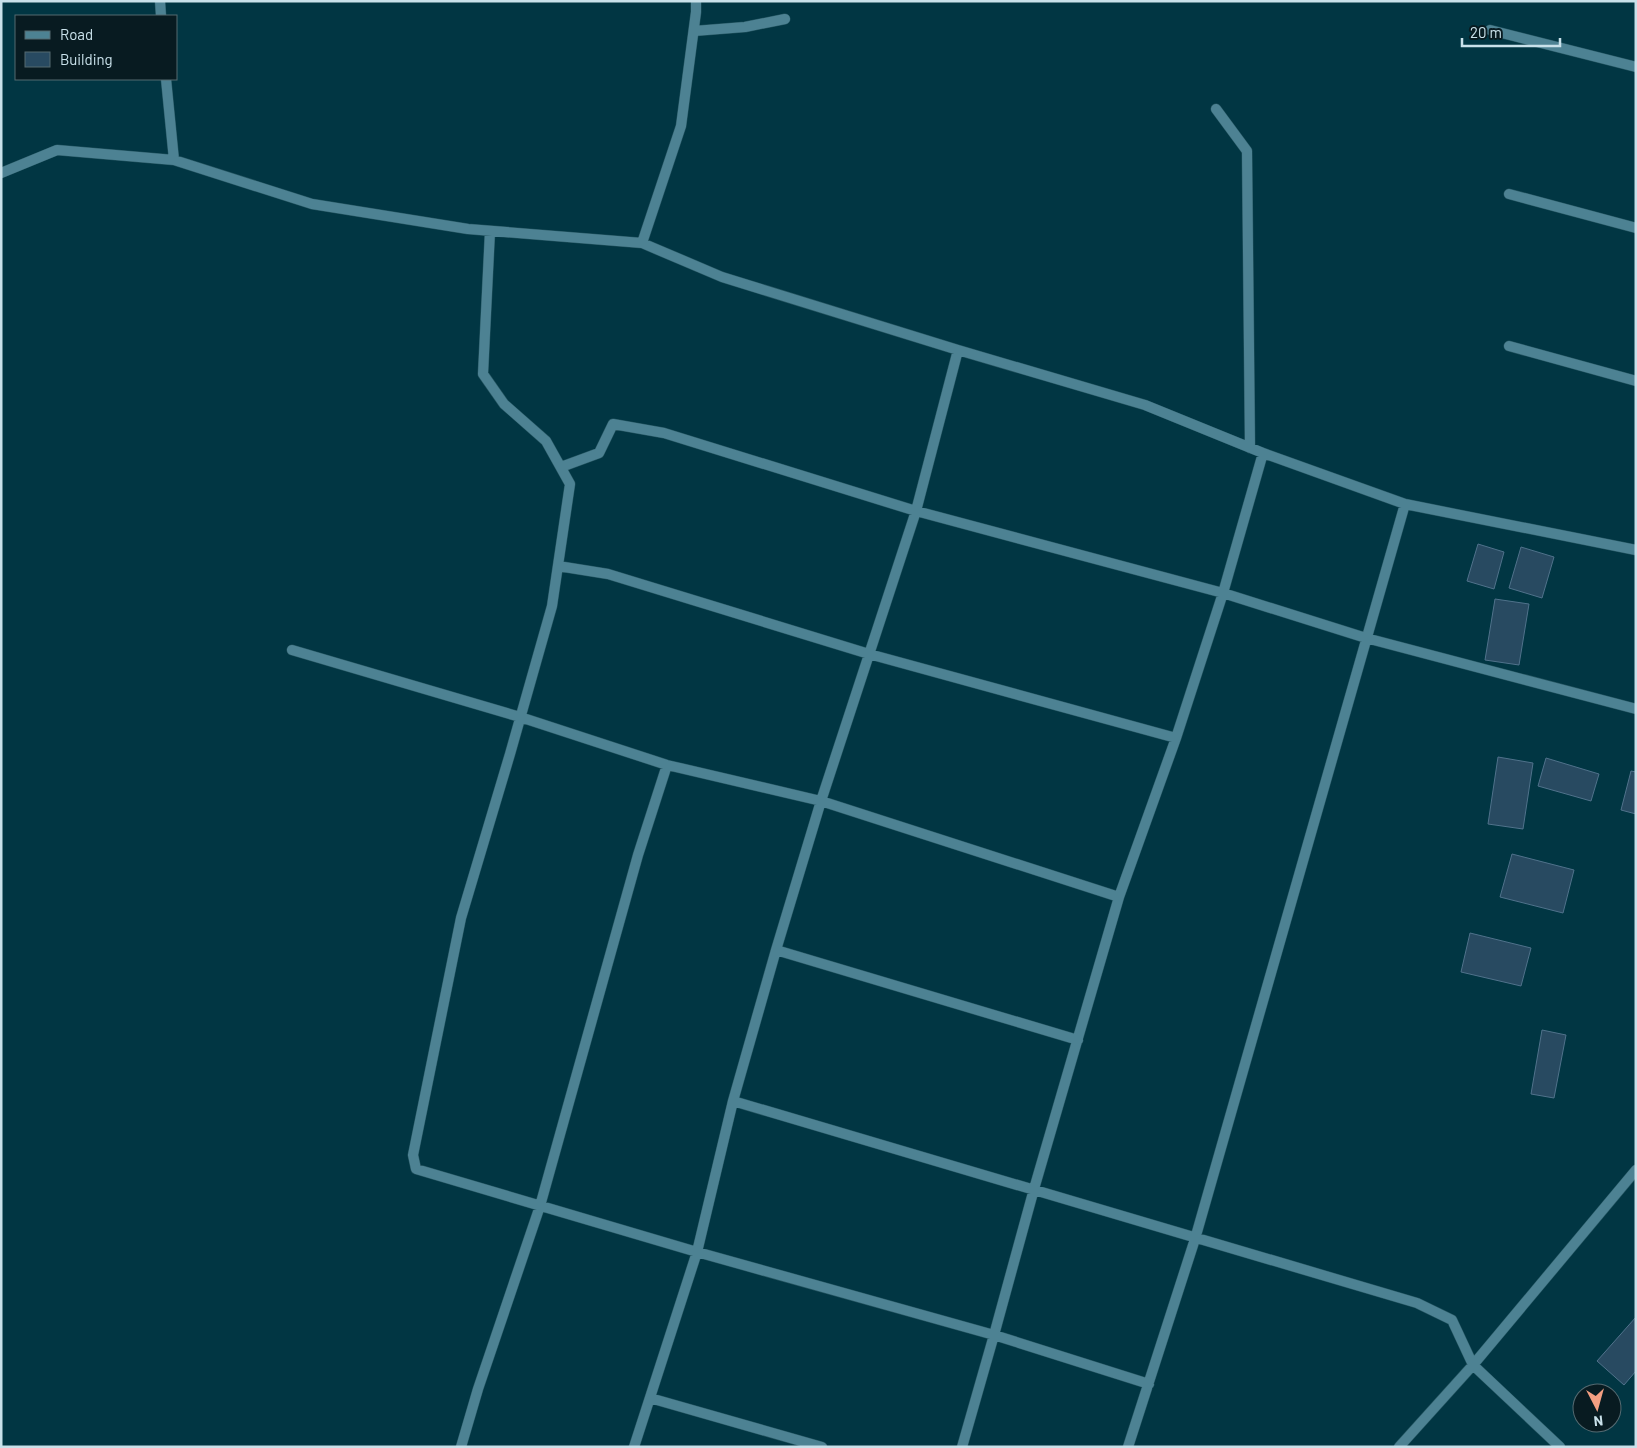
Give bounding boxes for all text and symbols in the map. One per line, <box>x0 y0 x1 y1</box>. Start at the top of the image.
legend <box>15 15 178 80</box>
scale bar <box>1462 15 1560 47</box>
text: 20 m <box>1470 23 1502 41</box>
text: Road <box>60 25 93 43</box>
text: Building <box>60 50 113 68</box>
north arrow <box>1572 1383 1622 1433</box>
text: N <box>1593 1412 1604 1430</box>

